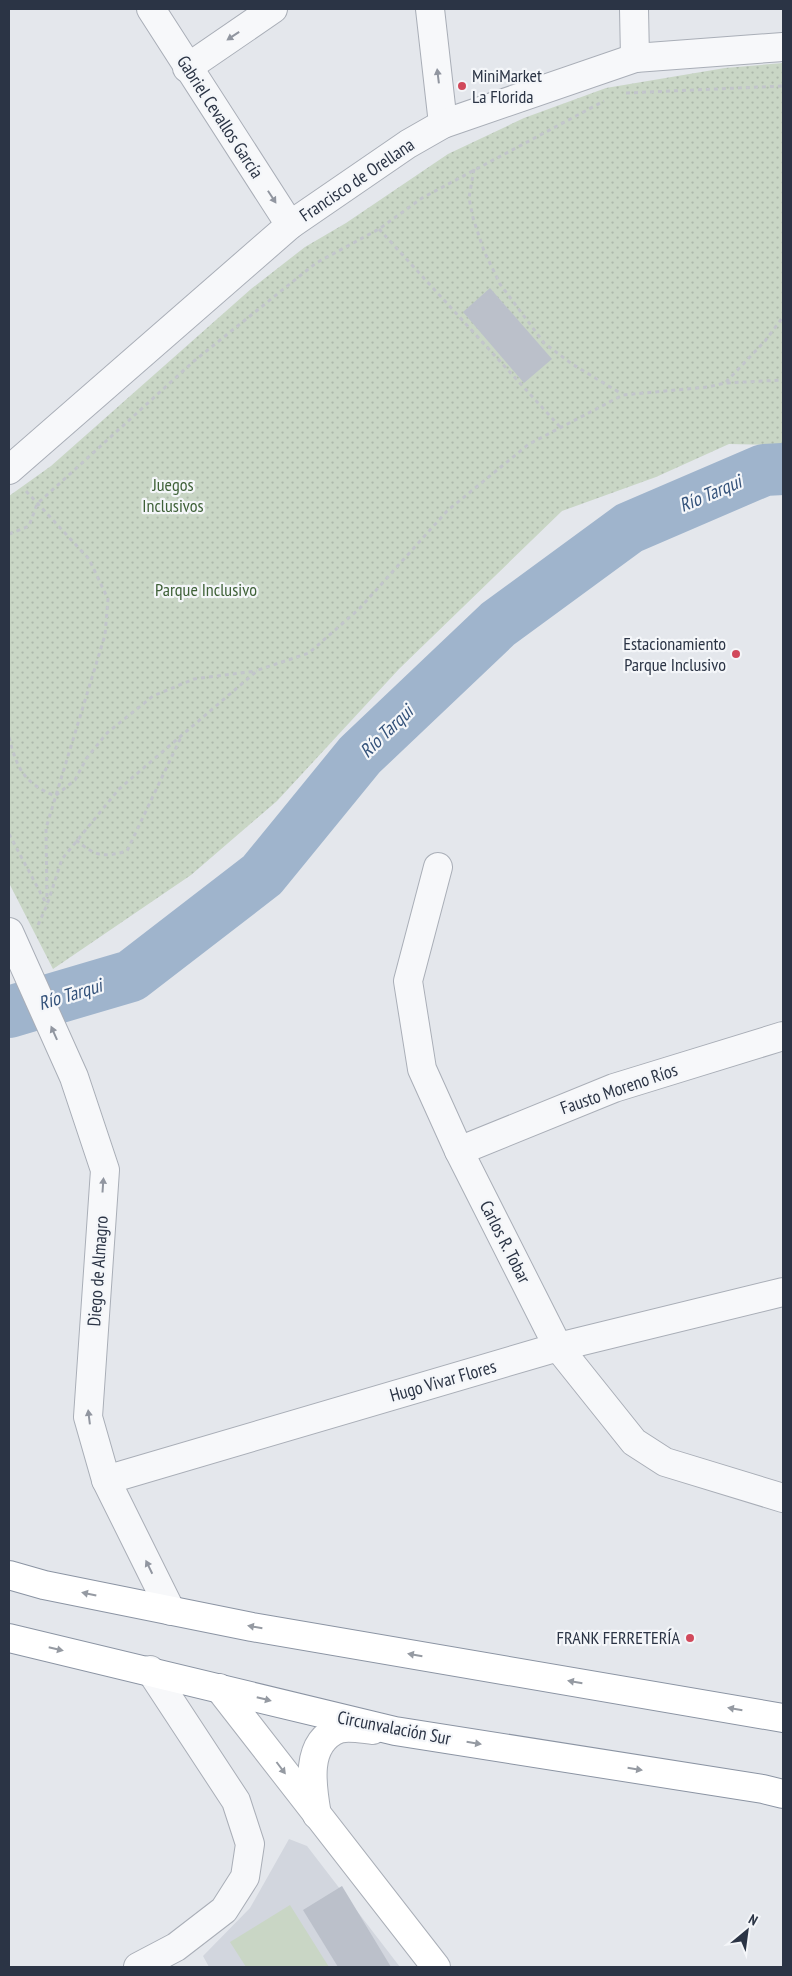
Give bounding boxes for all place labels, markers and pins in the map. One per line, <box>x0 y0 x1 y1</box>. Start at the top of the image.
place label: MiniMarket La Florida <box>472 64 542 108</box>
marker: MiniMarket La Florida <box>456 80 468 92</box>
place label: Estacionamiento Parque Inclusivo <box>623 632 726 676</box>
marker: Estacionamiento Parque Inclusivo <box>730 648 742 660</box>
place label: FRANK FERRETERÍA <box>557 1626 680 1649</box>
marker: FRANK FERRETERÍA <box>684 1632 696 1644</box>

